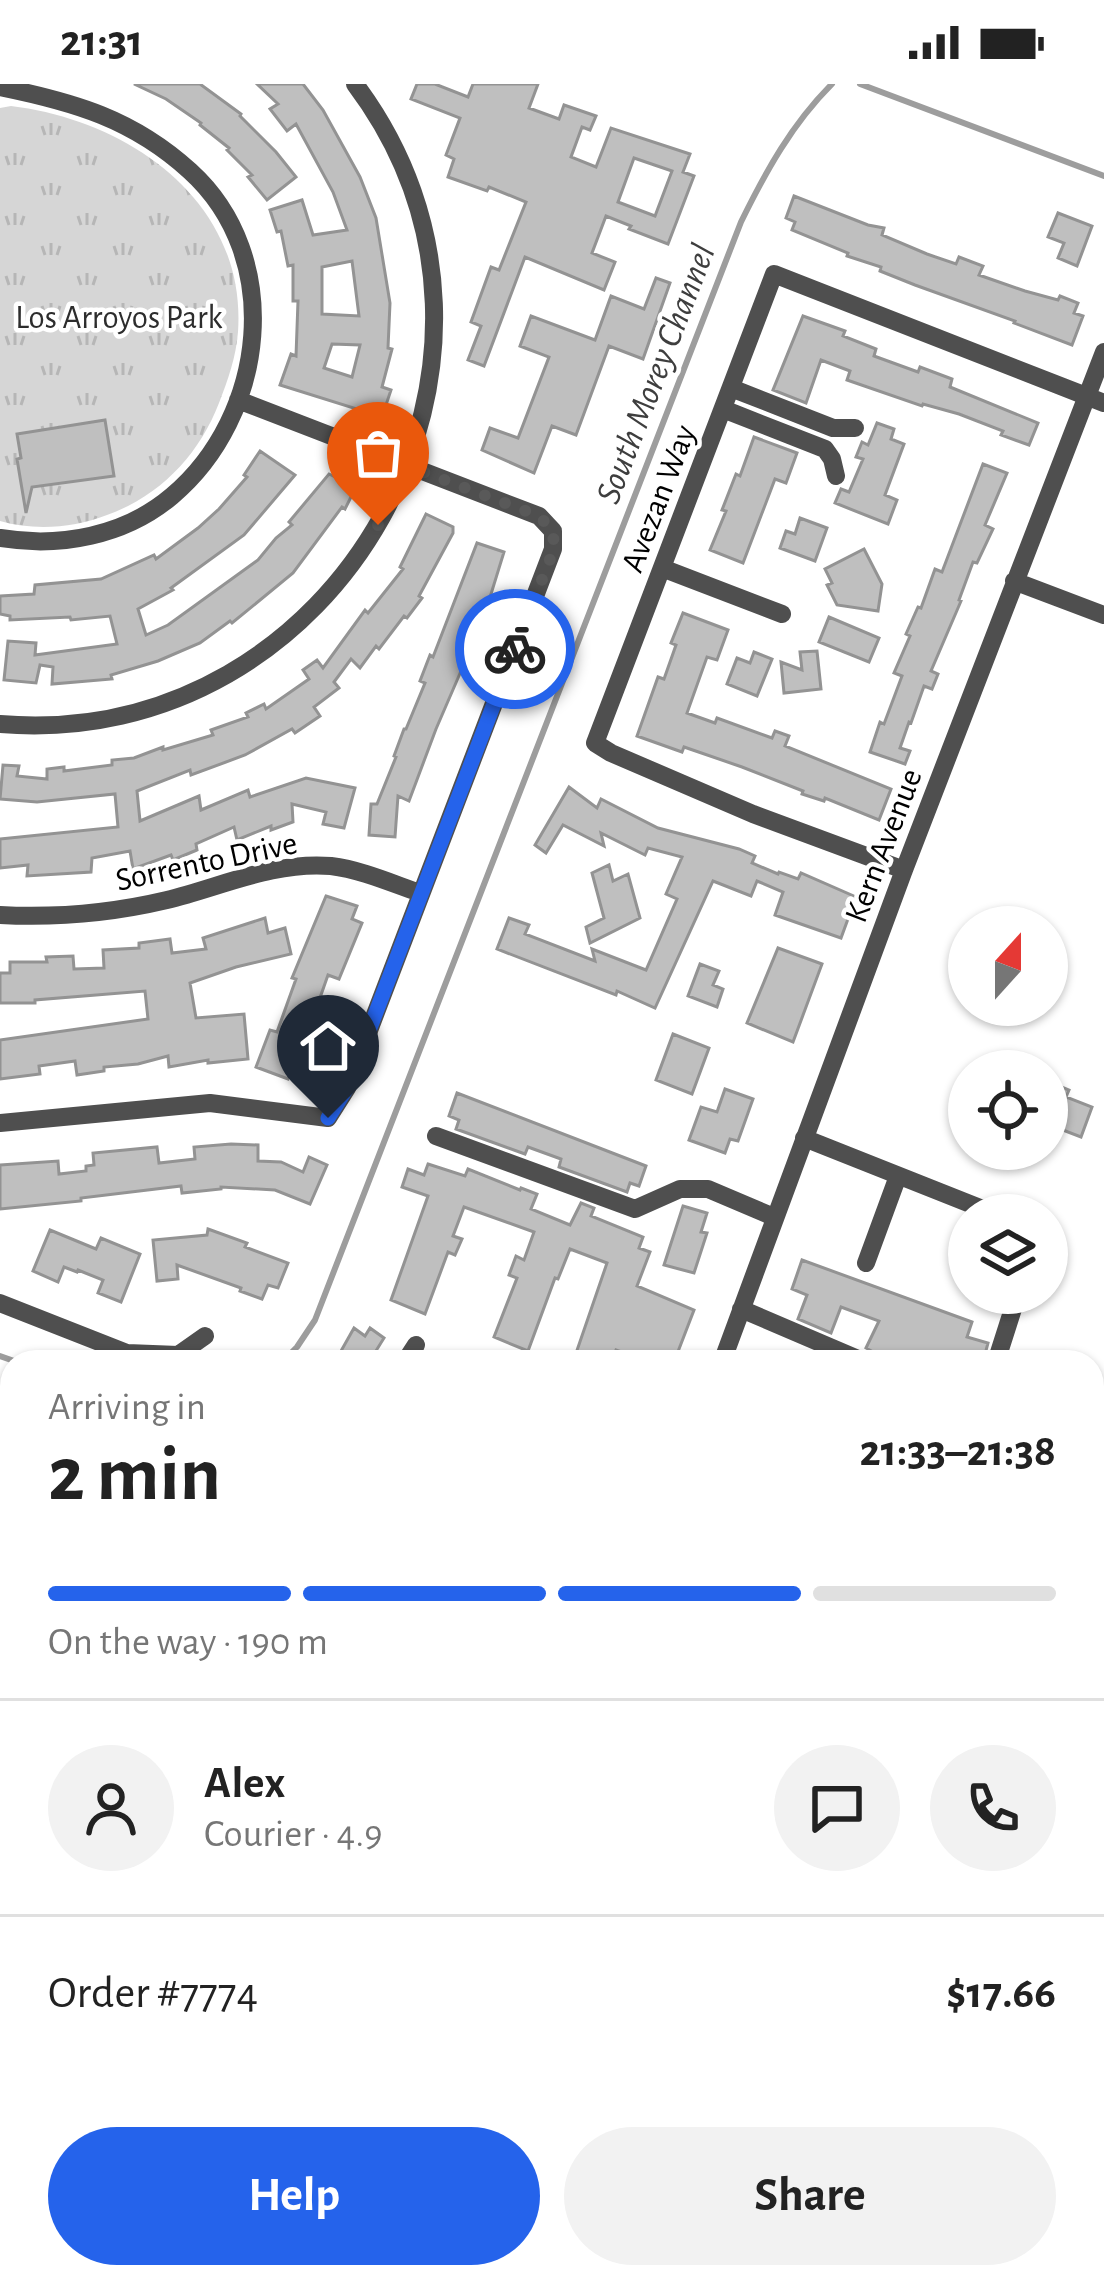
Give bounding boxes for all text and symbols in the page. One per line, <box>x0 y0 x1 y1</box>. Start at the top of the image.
text: 21:31 <box>60 19 143 64</box>
water label: South Morey Channel <box>590 239 722 508</box>
park label: Los Arroyos Park <box>15 302 223 335</box>
pin <box>327 402 429 525</box>
icon: bag <box>345 420 411 486</box>
street label: Avezan Way <box>616 421 702 577</box>
courier <box>455 589 575 709</box>
icon: bike <box>482 616 548 682</box>
street label: Kern Avenue <box>840 764 929 927</box>
street label: Sorrento Drive <box>113 827 300 898</box>
north arrow <box>948 906 1068 1026</box>
map controls <box>948 906 1068 1314</box>
pin <box>277 995 379 1118</box>
icon: home <box>295 1013 361 1079</box>
button: locate <box>948 1050 1068 1170</box>
button: layers <box>948 1194 1068 1314</box>
text: Arriving in <box>48 1388 206 1427</box>
text: 21:33–21:38 <box>859 1429 1056 1474</box>
text: 2 min <box>48 1437 221 1515</box>
text: On the way · 190 m <box>48 1623 328 1662</box>
button: person <box>48 1745 174 1871</box>
button: chat <box>774 1745 900 1871</box>
button: phone <box>930 1745 1056 1871</box>
text: Alex <box>204 1761 285 1806</box>
text: Courier · 4.9 <box>204 1815 383 1854</box>
text: Order #7774 <box>48 1971 258 2016</box>
text: $17.66 <box>946 1971 1056 2016</box>
button: Help <box>48 2127 540 2265</box>
button: Share <box>564 2127 1056 2265</box>

